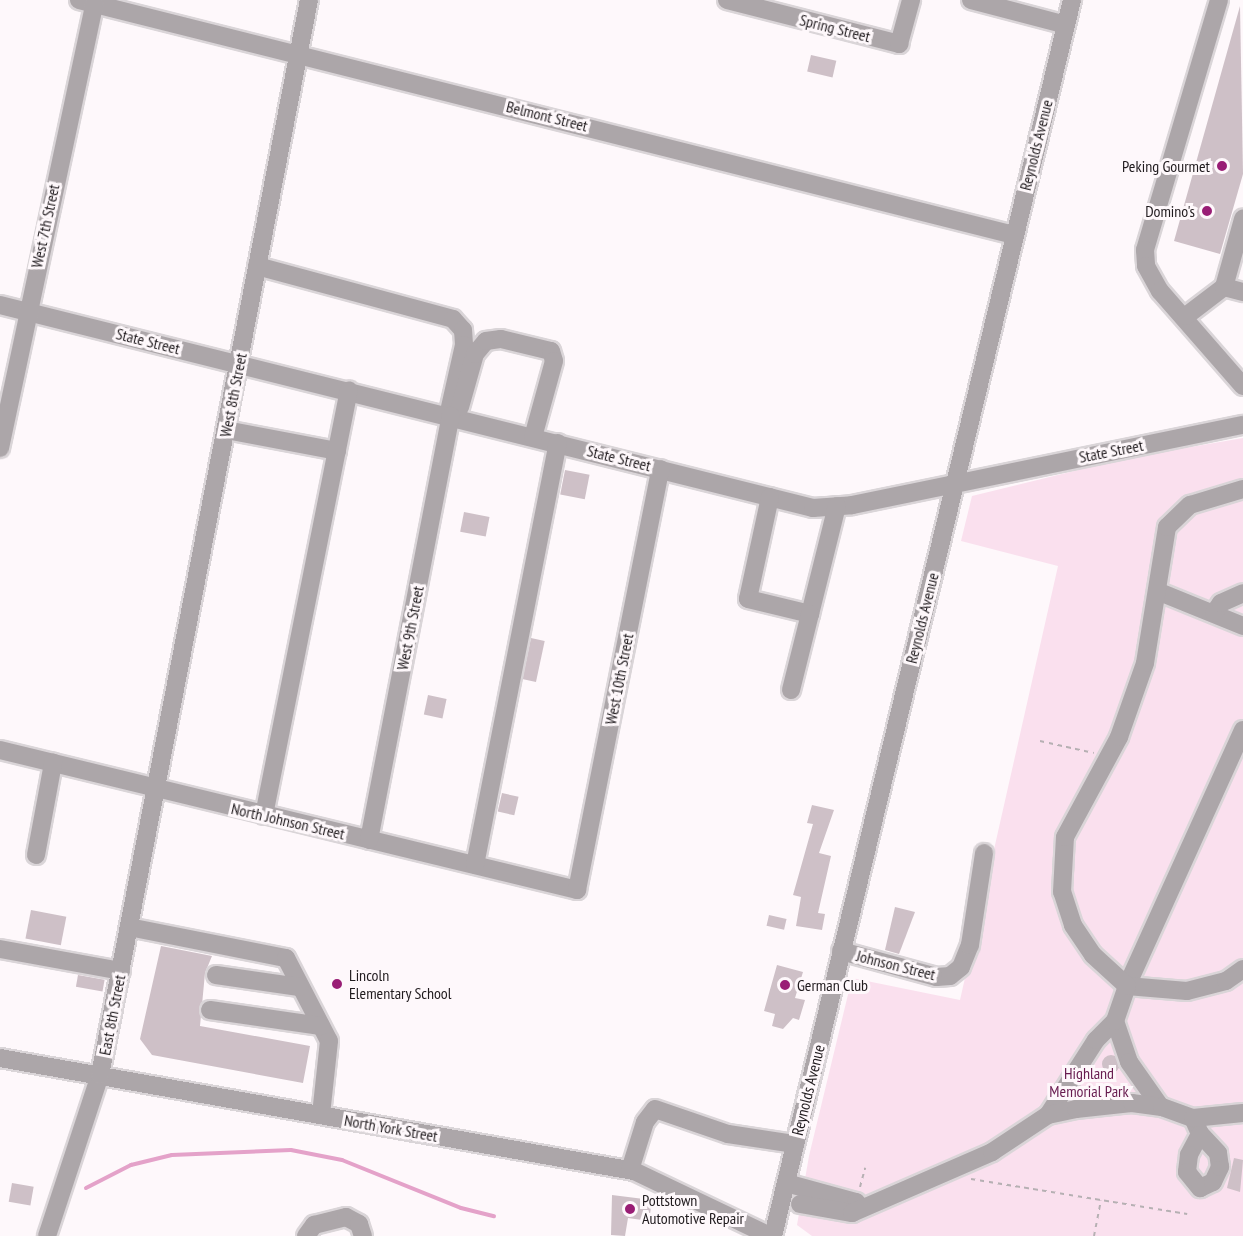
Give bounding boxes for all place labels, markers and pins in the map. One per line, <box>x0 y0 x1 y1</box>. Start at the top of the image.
place label: Peking Gourmet <box>1122 156 1210 176</box>
marker: Peking Gourmet <box>1215 159 1229 173</box>
place label: Domino's <box>1145 201 1195 221</box>
marker: Domino's <box>1200 204 1214 218</box>
place label: Lincoln Elementary School <box>349 965 452 1003</box>
place label: German Club <box>797 975 868 995</box>
marker: Lincoln Elementary School <box>330 977 344 991</box>
marker: German Club <box>778 978 792 992</box>
place label: Pottstown Automotive Repair <box>642 1190 744 1228</box>
marker: Pottstown Automotive Repair <box>623 1202 637 1216</box>

